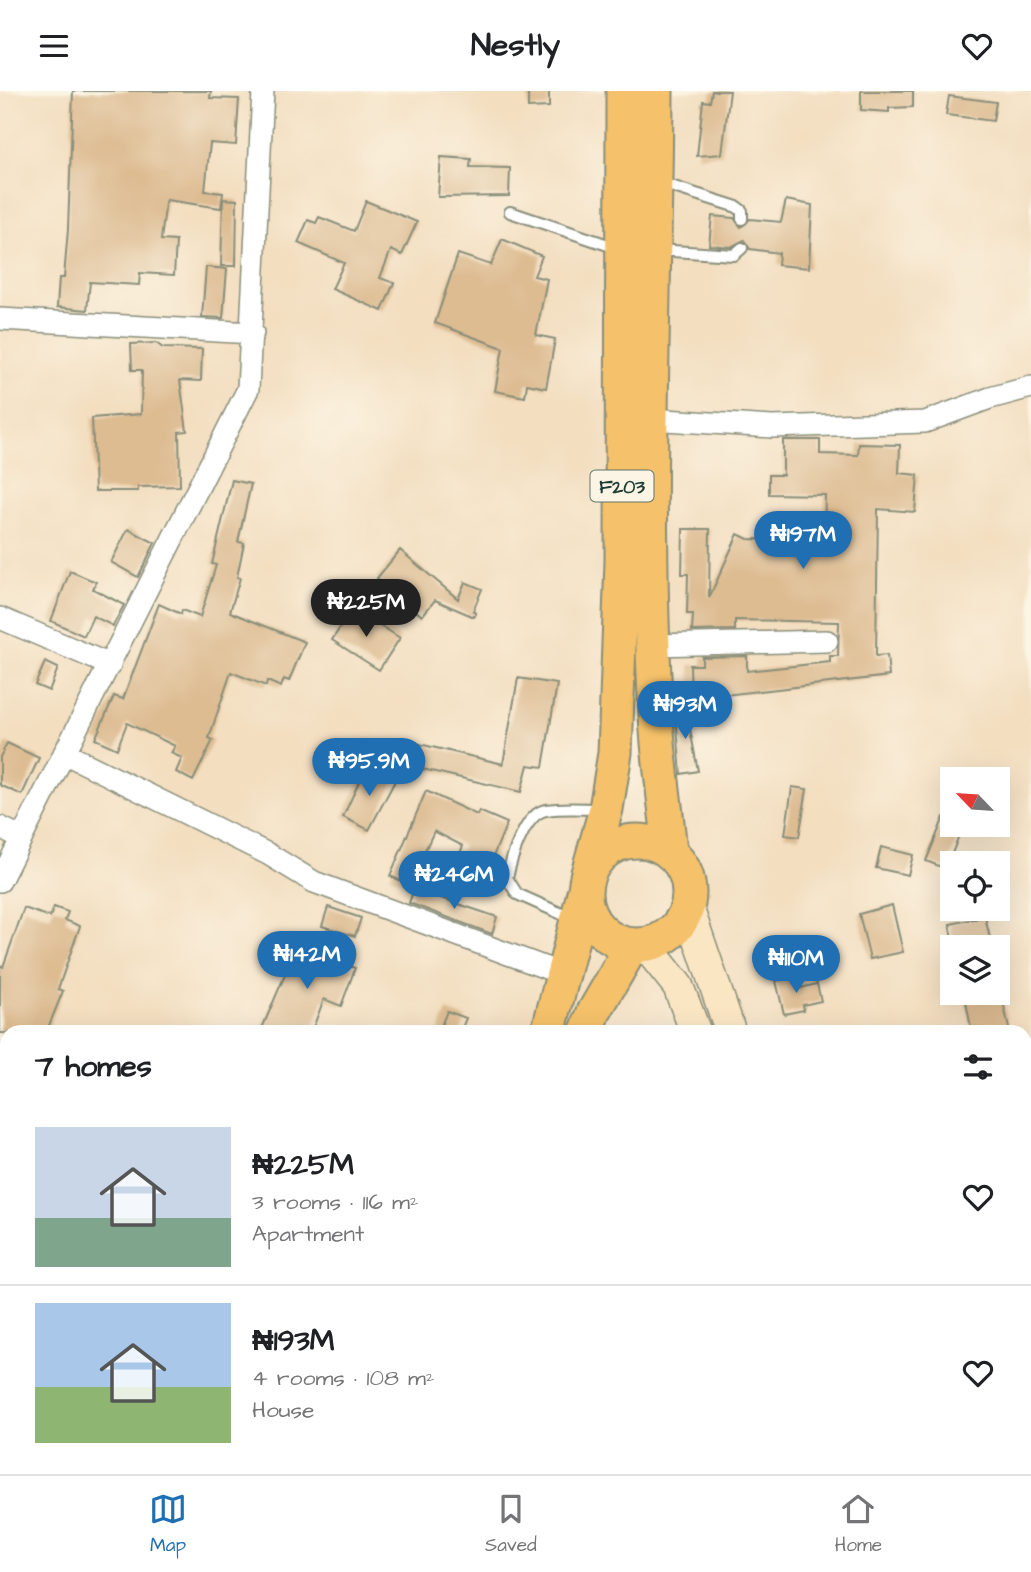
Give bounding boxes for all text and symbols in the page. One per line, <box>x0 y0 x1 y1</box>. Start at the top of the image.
text: Nestly <box>471 23 560 68</box>
icon: menu <box>35 27 73 65</box>
icon: heart <box>958 27 996 65</box>
road number: F203 <box>590 471 654 501</box>
pin: ₦197M <box>754 511 852 571</box>
text: ₦197M <box>770 518 836 550</box>
pin: ₦225M <box>317 580 415 639</box>
text: ₦225M <box>327 586 405 618</box>
pin: ₦193M <box>636 681 734 741</box>
text: ₦193M <box>653 688 717 720</box>
pin: ₦95.9M <box>312 739 426 798</box>
text: ₦95.9M <box>328 745 410 777</box>
north arrow <box>940 767 1010 837</box>
map controls <box>940 767 1010 1005</box>
pin: ₦246M <box>405 851 503 911</box>
button: locate <box>940 851 1010 921</box>
text: ₦246M <box>415 858 493 890</box>
pin: ₦142M <box>258 932 356 991</box>
pin: ₦110M <box>747 935 845 995</box>
button: layers <box>940 935 1010 1005</box>
text: ₦142M <box>273 938 341 970</box>
text: ₦110M <box>768 942 824 974</box>
text: 7 homes <box>35 1046 152 1088</box>
icon: filters <box>959 1048 997 1086</box>
text: ₦225M <box>252 1144 354 1186</box>
icon: home <box>91 1155 175 1239</box>
icon: heart <box>959 1178 997 1216</box>
text: 3 rooms · 116 m² <box>252 1186 419 1218</box>
text: Apartment <box>252 1218 364 1250</box>
text: ₦193M <box>252 1320 335 1362</box>
icon: home <box>91 1331 175 1415</box>
icon: heart <box>959 1354 997 1392</box>
text: 4 rooms · 108 m² <box>252 1362 435 1394</box>
text: House <box>252 1394 315 1426</box>
tab: Map <box>149 1490 187 1559</box>
tab: Saved <box>485 1490 537 1559</box>
tab: Home <box>835 1490 882 1559</box>

